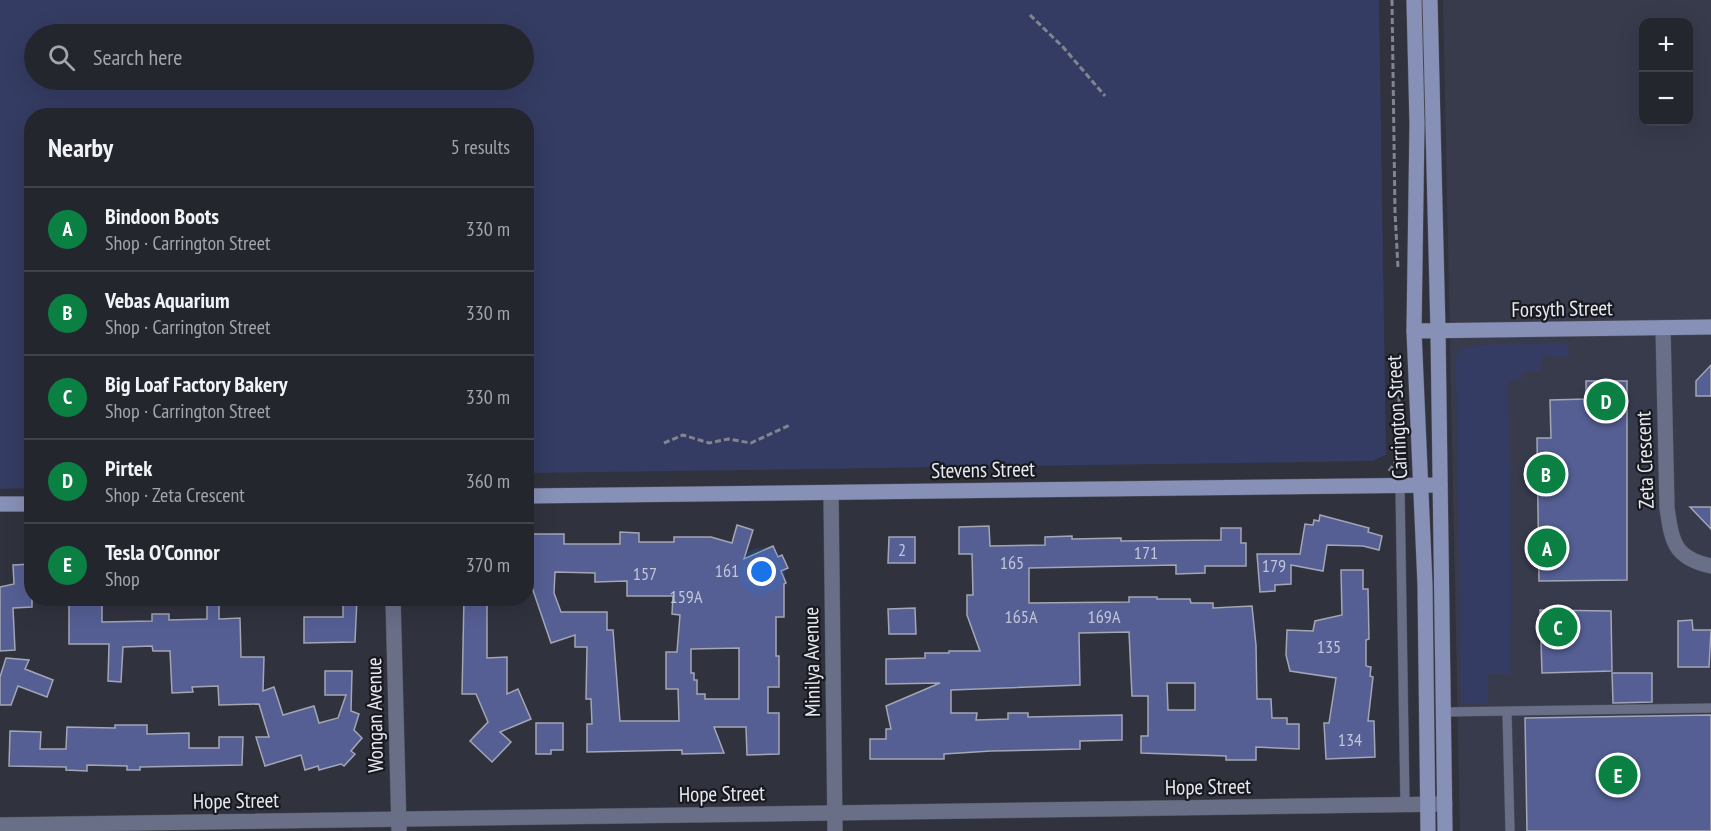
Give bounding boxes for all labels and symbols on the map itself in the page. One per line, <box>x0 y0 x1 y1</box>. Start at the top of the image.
street label: Forsyth Street <box>1511 294 1613 323</box>
street label: Carrington Street <box>1380 354 1413 480</box>
pin: D <box>1586 378 1626 424</box>
street label: Zeta Crescent <box>1629 411 1660 509</box>
pin: B <box>1526 452 1566 496</box>
street label: Stevens Street <box>931 455 1035 484</box>
pin: A <box>1528 526 1566 570</box>
house number: 2 <box>898 538 906 561</box>
house number: 171 <box>1134 541 1158 564</box>
house number: 165 <box>1000 551 1024 574</box>
house number: 179 <box>1262 554 1286 577</box>
your location <box>747 557 776 586</box>
house number: 161 <box>715 559 739 582</box>
house number: 157 <box>633 562 657 585</box>
house number: 159A <box>670 585 703 608</box>
pin: C <box>1538 604 1578 650</box>
house number: 165A <box>1005 605 1038 628</box>
house number: 169A <box>1088 605 1121 628</box>
street label: Minilya Avenue <box>797 607 826 717</box>
house number: 135 <box>1317 635 1341 658</box>
street label: Wongan Avenue <box>360 657 389 773</box>
house number: 134 <box>1338 728 1362 751</box>
pin: E <box>1598 752 1638 798</box>
street label: Hope Street <box>1165 772 1251 801</box>
street label: Hope Street <box>679 779 765 808</box>
street label: Hope Street <box>193 786 279 815</box>

